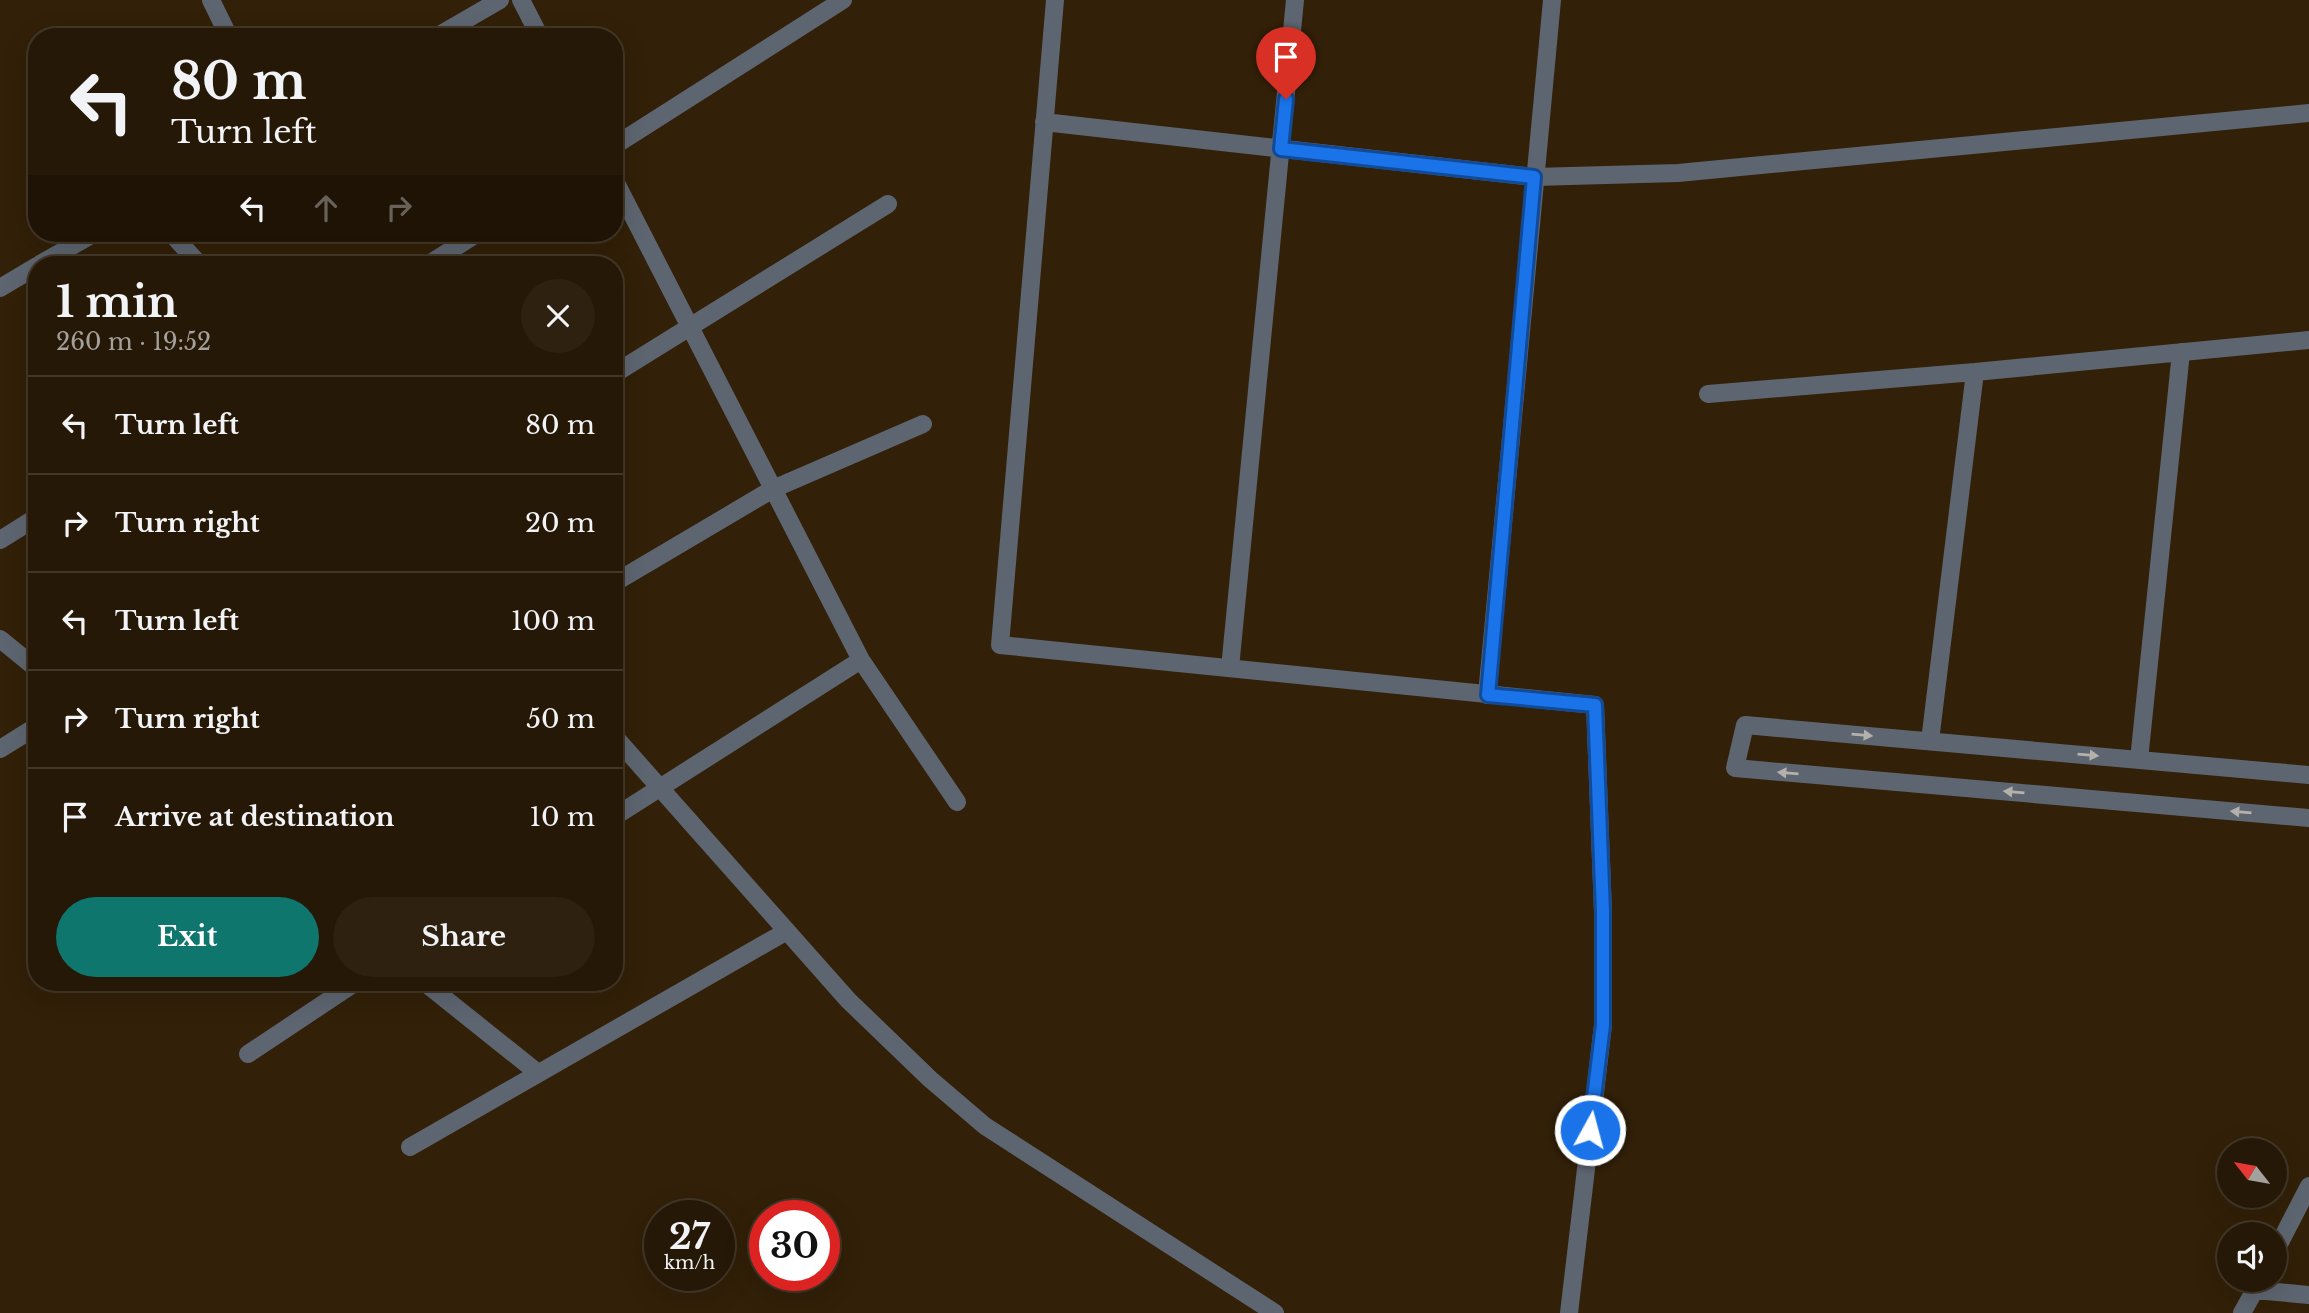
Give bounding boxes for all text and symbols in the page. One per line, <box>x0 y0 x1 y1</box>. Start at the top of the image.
pin <box>1256 27 1316 99</box>
icon: arrive <box>1267 38 1305 76</box>
text: 80 m <box>171 51 306 112</box>
icon: left <box>56 56 147 147</box>
text: Turn left <box>171 112 317 152</box>
icon: left <box>234 189 272 227</box>
icon: ahead <box>307 189 345 227</box>
icon: right <box>380 189 418 227</box>
text: 1 min <box>56 276 178 328</box>
button: close <box>521 279 595 353</box>
text: 260 m · 19:52 <box>56 328 211 356</box>
icon: left <box>56 406 94 444</box>
text: Turn left <box>115 409 239 441</box>
text: 80 m <box>525 409 595 441</box>
icon: right <box>56 504 94 542</box>
text: Turn right <box>115 507 260 539</box>
text: 20 m <box>525 507 595 539</box>
icon: left <box>56 602 94 640</box>
text: Turn left <box>115 605 239 637</box>
text: 100 m <box>511 605 595 637</box>
icon: right <box>56 700 94 738</box>
text: Turn right <box>115 703 260 735</box>
text: 50 m <box>526 703 595 735</box>
one-way arrow <box>1851 730 1873 741</box>
one-way arrow <box>2077 750 2099 761</box>
one-way arrow <box>1777 767 1799 778</box>
one-way arrow <box>2003 786 2025 797</box>
icon: arrive <box>56 798 94 836</box>
text: Arrive at destination <box>115 801 395 833</box>
text: 10 m <box>529 801 595 833</box>
one-way arrow <box>2230 806 2252 817</box>
button: Exit <box>56 897 319 977</box>
button: Share <box>333 897 595 977</box>
position arrow <box>1553 1093 1627 1167</box>
north arrow <box>2217 1138 2287 1208</box>
map controls <box>2217 1138 2287 1292</box>
speed limit sign: 30 <box>749 1200 840 1291</box>
text: 27 <box>669 1215 710 1258</box>
button: sound <box>2217 1222 2287 1292</box>
text: km/h <box>664 1252 715 1274</box>

